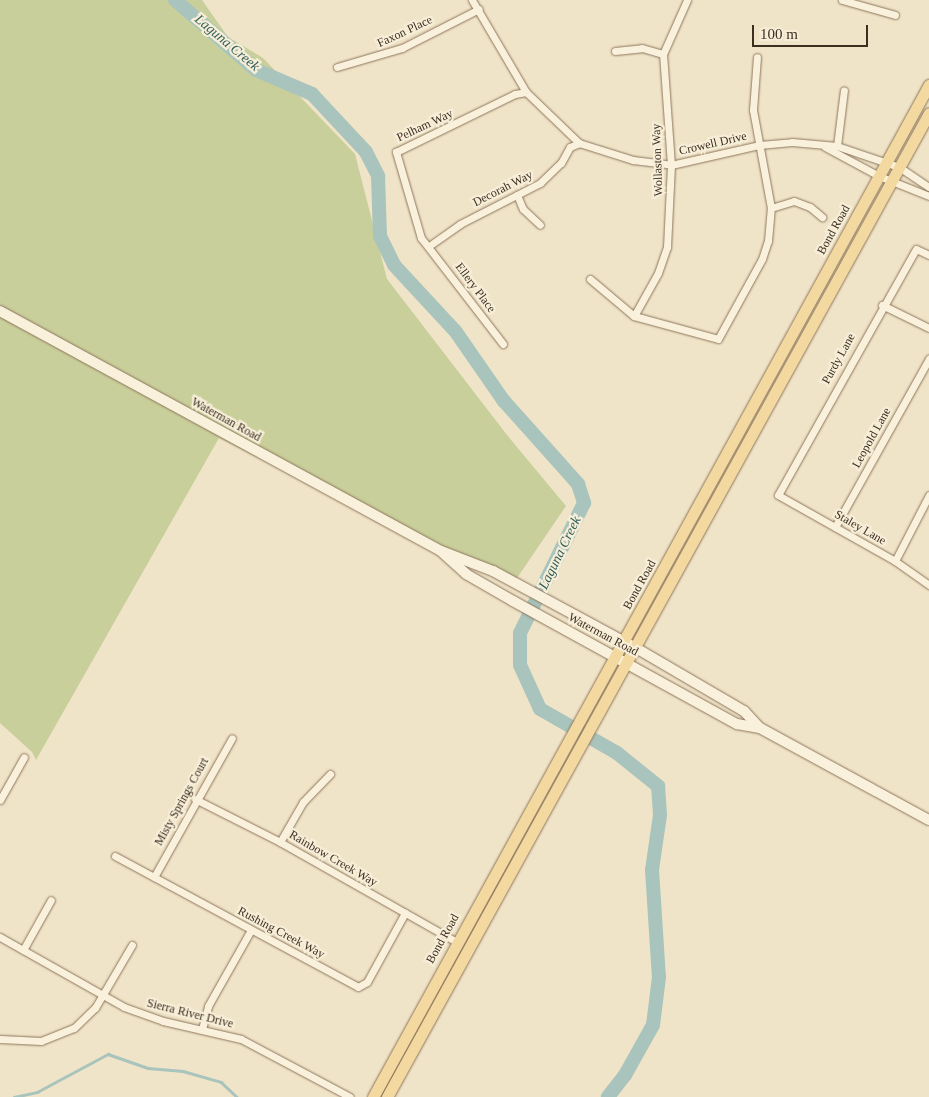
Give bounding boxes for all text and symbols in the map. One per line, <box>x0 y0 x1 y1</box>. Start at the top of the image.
water label: Laguna Creek <box>191 11 263 75</box>
street label: Faxon Place <box>375 13 435 51</box>
scale bar <box>754 15 870 47</box>
text: 100 m <box>760 26 798 42</box>
street label: Pelham Way <box>394 107 456 145</box>
street label: Wollaston Way <box>650 123 666 197</box>
street label: Crowell Drive <box>678 129 748 159</box>
street label: Decorah Way <box>471 168 535 210</box>
street label: Bond Road <box>815 203 853 257</box>
street label: Ellery Place <box>452 260 498 316</box>
street label: Purdy Lane <box>819 331 859 387</box>
street label: Waterman Road <box>189 395 263 445</box>
street label: Leopold Lane <box>849 405 895 471</box>
street label: Staley Lane <box>832 508 888 548</box>
water label: Laguna Creek <box>535 514 585 592</box>
street label: Bond Road <box>621 558 659 612</box>
street label: Waterman Road <box>565 610 641 660</box>
street label: Misty Springs Court <box>152 756 212 848</box>
street label: Rainbow Creek Way <box>286 828 380 890</box>
street label: Rushing Creek Way <box>235 904 327 962</box>
street label: Bond Road <box>424 912 462 966</box>
street label: Sierra River Drive <box>145 996 235 1032</box>

